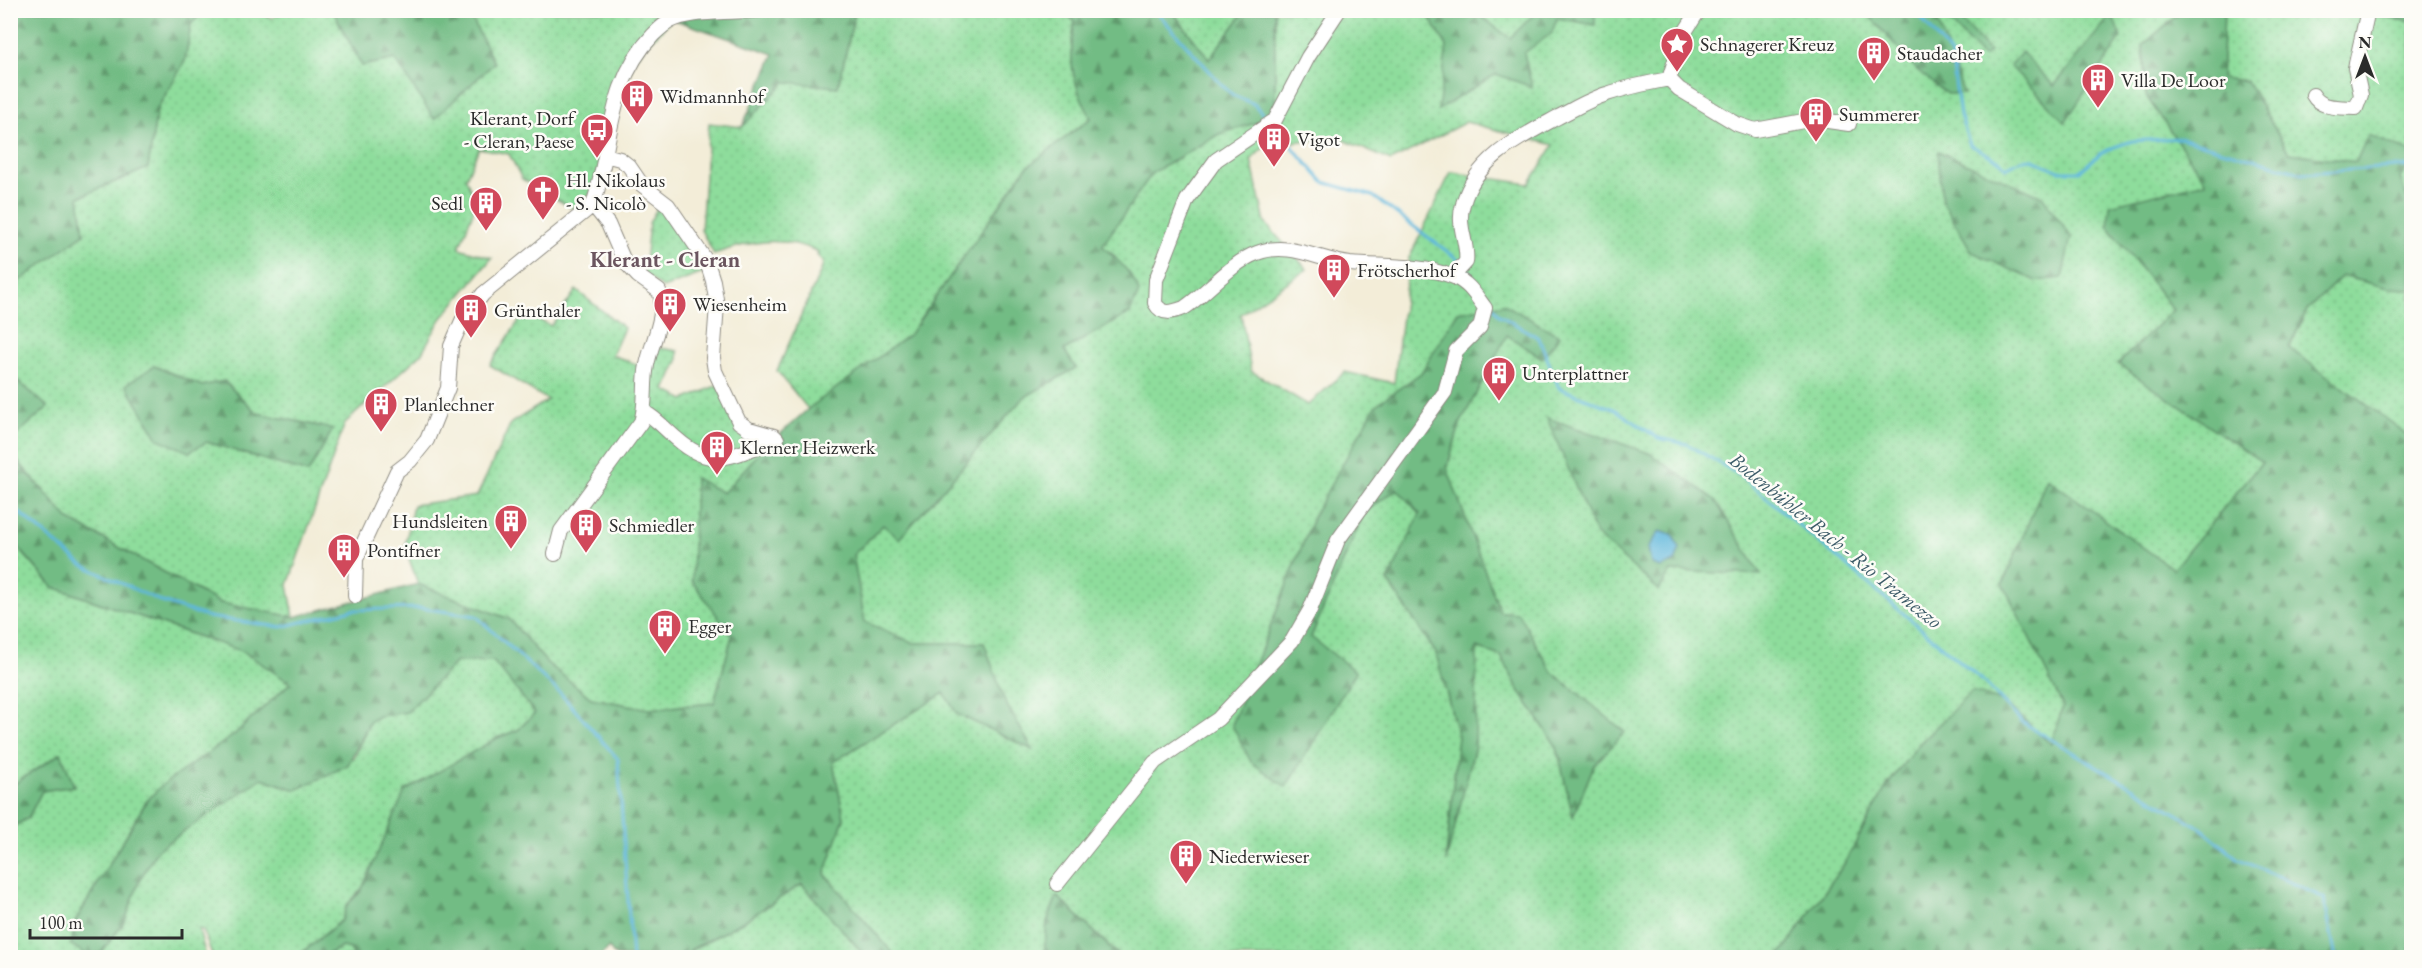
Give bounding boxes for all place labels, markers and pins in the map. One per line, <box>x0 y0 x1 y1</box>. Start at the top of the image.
place icon: Schnagerer Kreuz <box>1659 26 1695 73</box>
place label: Schnagerer Kreuz <box>1700 31 1835 57</box>
building icon: Staudacher <box>1856 35 1892 82</box>
place label: Staudacher <box>1897 40 1982 66</box>
building icon: Villa De Loor <box>2080 62 2116 109</box>
place label: Villa De Loor <box>2121 67 2226 93</box>
building icon: Widmannhof <box>619 78 655 125</box>
place label: Widmannhof <box>660 83 767 109</box>
building icon: Summerer <box>1798 96 1834 143</box>
place label: Summerer <box>1839 101 1919 127</box>
place label: Klerant, Dorf - Cleran, Paese <box>464 105 577 154</box>
bus stop icon: Klerant, Dorf - Cleran, Paese <box>579 112 615 159</box>
building icon: Vigot <box>1256 121 1292 168</box>
place label: Vigot <box>1297 126 1341 152</box>
place label: Hl. Nikolaus - S. Nicolò <box>566 167 665 216</box>
church icon: Hl. Nikolaus - S. Nicolò <box>525 174 561 221</box>
building icon: Sedl <box>468 185 504 232</box>
place label: Sedl <box>431 190 463 216</box>
building icon: Frötscherhof <box>1316 252 1352 299</box>
place label: Frötscherhof <box>1357 257 1459 283</box>
building icon: Wiesenheim <box>652 286 688 333</box>
place label: Wiesenheim <box>693 291 787 317</box>
building icon: Grünthaler <box>453 292 489 339</box>
place label: Grünthaler <box>494 297 581 323</box>
building icon: Unterplattner <box>1481 355 1517 402</box>
place label: Unterplattner <box>1522 360 1629 386</box>
building icon: Planlechner <box>363 386 399 433</box>
place label: Planlechner <box>404 391 495 417</box>
building icon: Klerner Heizwerk <box>699 429 735 476</box>
place label: Klerner Heizwerk <box>740 434 876 460</box>
building icon: Hundsleiten <box>493 503 529 550</box>
building icon: Schmiedler <box>568 507 604 554</box>
place label: Hundsleiten <box>392 508 488 534</box>
place label: Schmiedler <box>609 512 695 538</box>
building icon: Pontifner <box>326 532 362 579</box>
place label: Pontifner <box>367 537 440 563</box>
building icon: Egger <box>647 608 683 655</box>
place label: Egger <box>688 613 731 639</box>
building icon: Niederwieser <box>1168 838 1204 885</box>
place label: Niederwieser <box>1209 843 1310 869</box>

